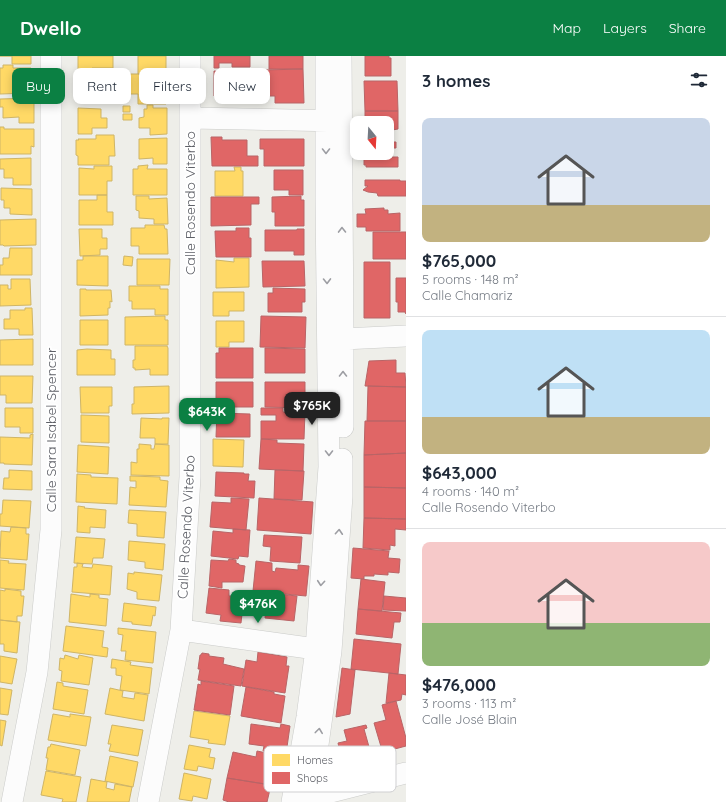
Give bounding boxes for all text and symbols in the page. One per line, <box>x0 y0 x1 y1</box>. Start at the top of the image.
text: Dwello <box>20 16 81 40</box>
text: Map <box>552 19 581 37</box>
text: Layers <box>603 19 647 37</box>
text: Share <box>669 19 706 37</box>
chip: Buy <box>12 68 65 104</box>
chip: Rent <box>73 68 131 104</box>
chip: Filters <box>139 68 206 104</box>
chip: New <box>214 68 270 104</box>
icon: filters <box>688 69 710 91</box>
text: 3 homes <box>422 70 490 91</box>
north arrow <box>350 116 394 160</box>
map controls <box>350 116 394 160</box>
street label: Calle Rosendo Viterbo <box>181 131 199 275</box>
icon: home <box>530 144 602 216</box>
one-way arrow <box>322 148 330 154</box>
one-way arrow <box>338 227 346 233</box>
text: $765,000 <box>422 250 496 271</box>
text: 5 rooms · 148 m² <box>422 271 519 287</box>
one-way arrow <box>323 278 331 284</box>
text: Calle Chamariz <box>422 287 513 303</box>
street label: Calle Sara Isabel Spencer <box>42 347 60 512</box>
icon: home <box>530 356 602 428</box>
one-way arrow <box>339 371 347 377</box>
pin: $765K <box>284 392 340 426</box>
text: $765K <box>293 397 331 413</box>
pin: $643K <box>179 398 235 432</box>
text: $643K <box>188 403 226 419</box>
one-way arrow <box>325 450 333 456</box>
street label: Calle Rosendo Viterbo <box>173 455 199 599</box>
text: $643,000 <box>422 462 497 483</box>
text: 4 rooms · 140 m² <box>422 483 519 499</box>
text: Calle Rosendo Viterbo <box>422 499 556 515</box>
one-way arrow <box>335 529 344 535</box>
icon: home <box>530 568 602 640</box>
one-way arrow <box>317 580 326 586</box>
pin: $476K <box>230 590 286 624</box>
text: $476K <box>239 595 277 611</box>
text: $476,000 <box>422 674 496 695</box>
text: 3 rooms · 113 m² <box>422 695 516 711</box>
text: Calle José Blain <box>422 711 517 727</box>
one-way arrow <box>314 728 323 734</box>
legend <box>264 746 396 792</box>
text: Homes <box>297 753 333 767</box>
text: Shops <box>297 771 328 785</box>

